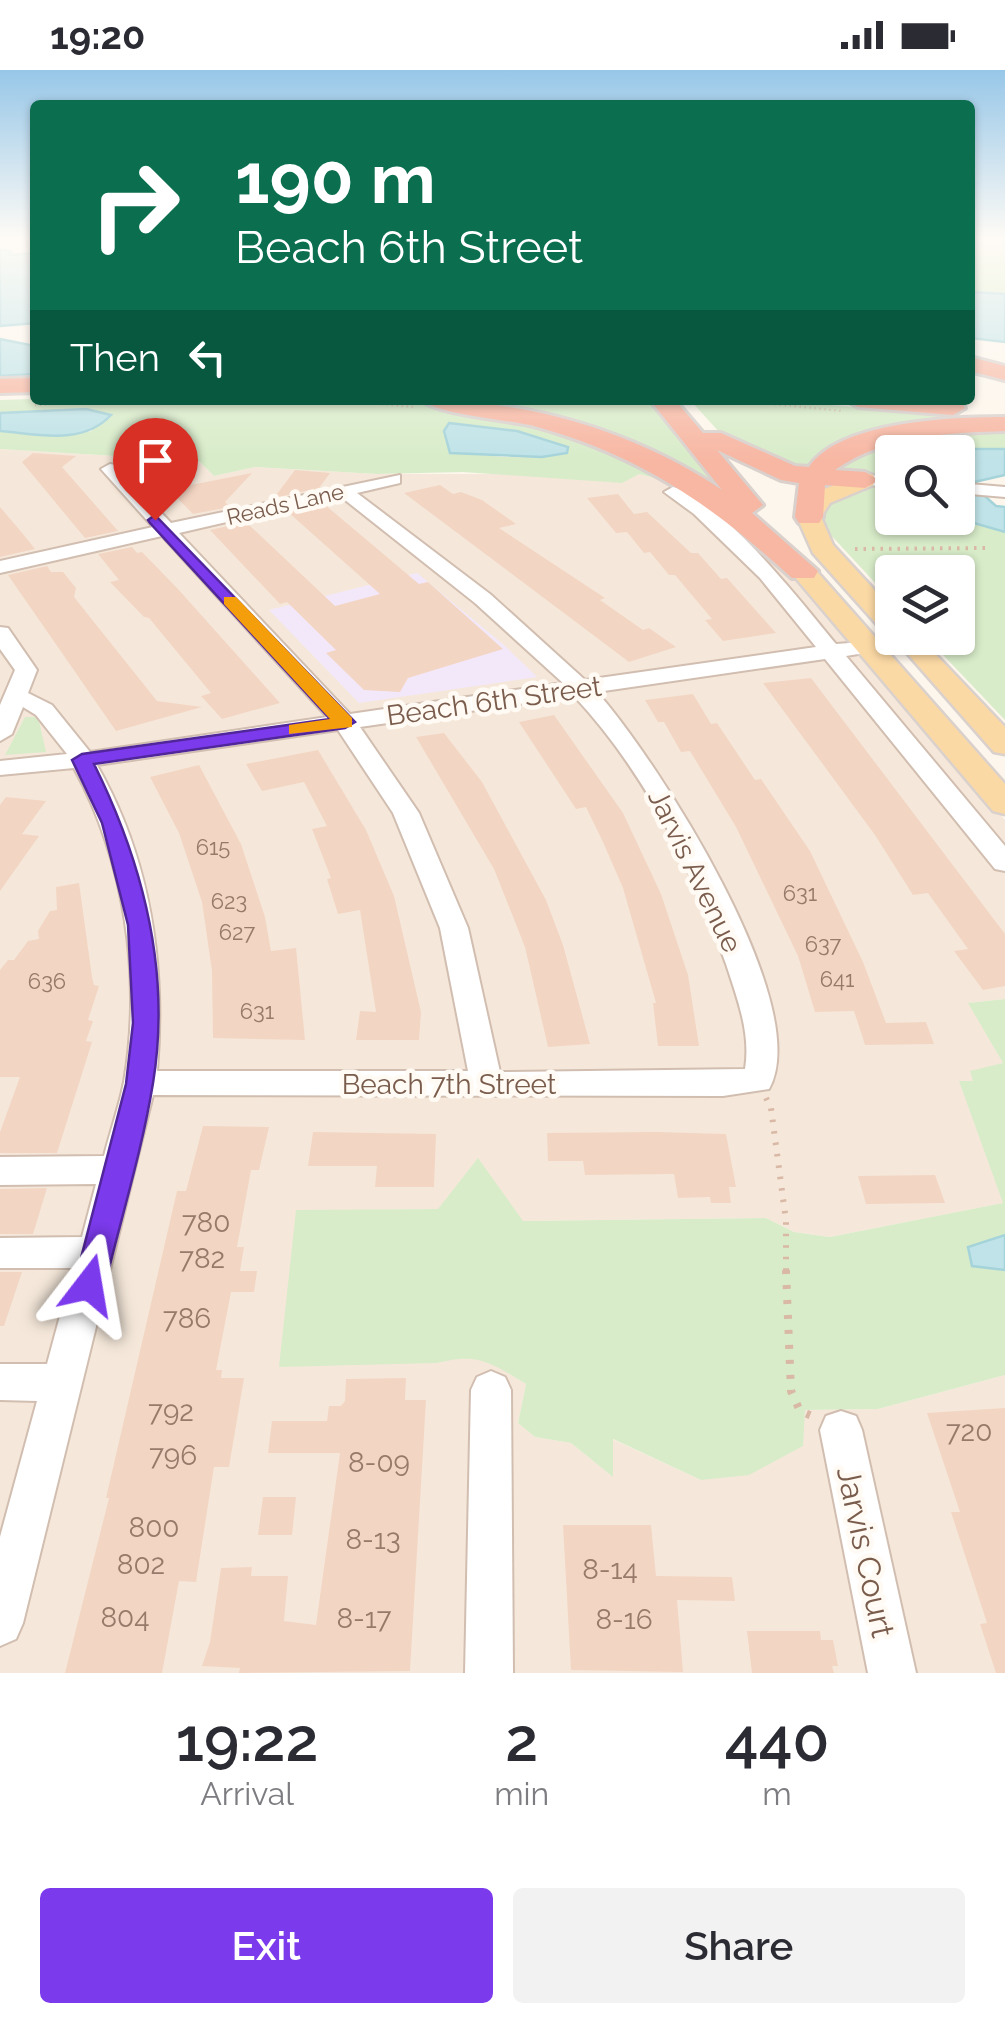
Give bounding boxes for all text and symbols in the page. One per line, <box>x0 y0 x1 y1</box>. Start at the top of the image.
text: 19:20 <box>50 13 145 58</box>
text: 190 m <box>235 137 436 219</box>
icon: right <box>70 140 200 270</box>
text: Beach 6th Street <box>235 221 583 274</box>
icon: left <box>180 330 235 385</box>
text: Then <box>70 335 160 380</box>
pin <box>113 418 198 521</box>
icon: arrive <box>128 433 183 488</box>
map controls <box>875 435 975 655</box>
button: search <box>875 435 975 535</box>
street label: Reads Lane <box>224 478 346 530</box>
button: layers <box>875 555 975 655</box>
street label: Beach 6th Street <box>384 670 604 732</box>
street label: Jarvis Avenue <box>641 784 749 958</box>
house number: 615 <box>196 834 230 860</box>
house number: 631 <box>783 880 817 906</box>
house number: 623 <box>211 888 247 914</box>
house number: 627 <box>219 919 255 945</box>
house number: 637 <box>805 931 842 957</box>
house number: 641 <box>820 966 854 992</box>
house number: 636 <box>28 968 66 994</box>
house number: 631 <box>240 998 274 1024</box>
street label: Beach 7th Street <box>342 1068 557 1101</box>
house number: 780 <box>182 1206 230 1239</box>
position arrow <box>37 1233 141 1337</box>
house number: 782 <box>179 1242 225 1275</box>
house number: 786 <box>163 1302 211 1335</box>
house number: 792 <box>148 1395 194 1428</box>
house number: 720 <box>946 1415 992 1448</box>
house number: 796 <box>149 1439 197 1472</box>
house number: 8-09 <box>348 1446 410 1479</box>
street label: Jarvis Court <box>830 1463 902 1641</box>
house number: 800 <box>129 1511 179 1544</box>
house number: 8-13 <box>345 1523 401 1556</box>
house number: 802 <box>117 1548 165 1581</box>
house number: 8-14 <box>582 1553 638 1586</box>
house number: 804 <box>100 1601 150 1634</box>
house number: 8-17 <box>336 1602 392 1635</box>
house number: 8-16 <box>595 1603 653 1636</box>
text: 19:22 <box>176 1705 319 1775</box>
text: 2 <box>505 1705 538 1775</box>
text: 440 <box>725 1705 829 1775</box>
text: Arrival <box>200 1775 294 1812</box>
text: min <box>494 1775 549 1812</box>
text: m <box>762 1775 792 1812</box>
button: Exit <box>40 1888 493 2003</box>
button: Share <box>513 1888 965 2003</box>

